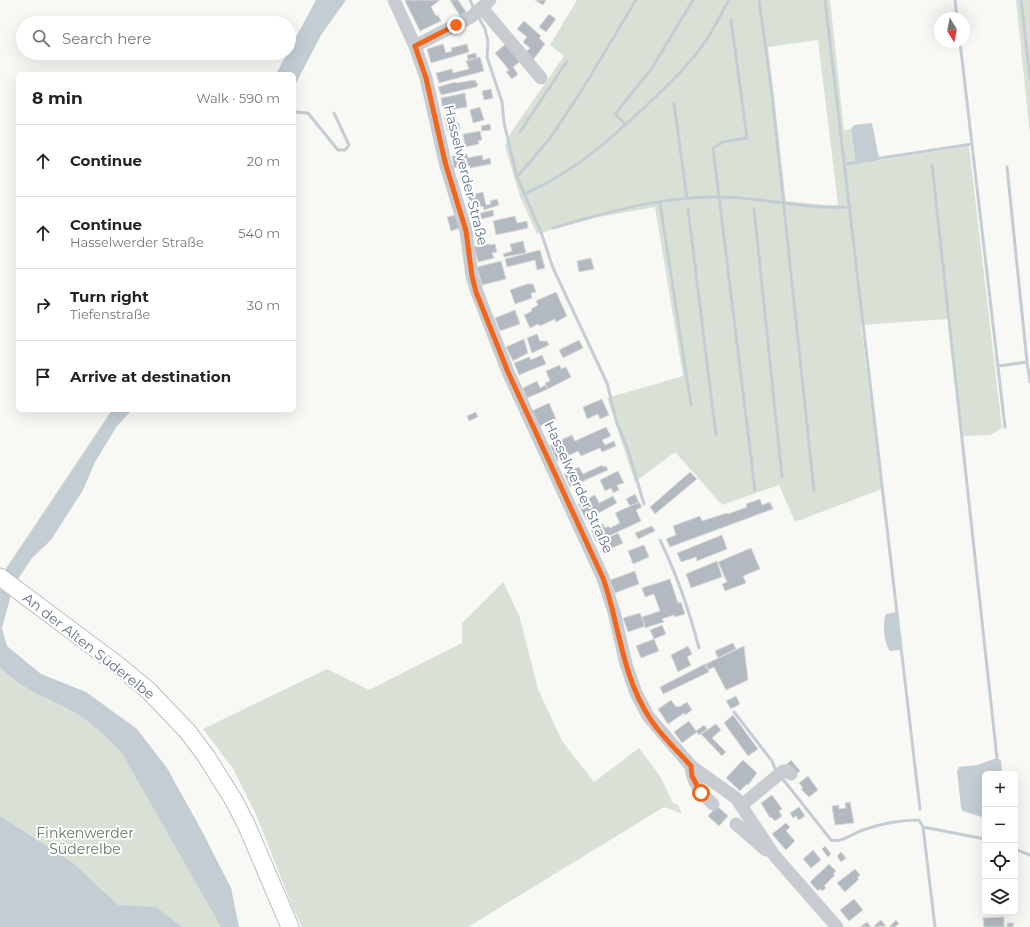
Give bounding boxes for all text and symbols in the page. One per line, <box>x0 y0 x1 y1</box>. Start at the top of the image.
north arrow <box>934 12 970 48</box>
search box <box>16 16 296 60</box>
route end <box>447 16 465 34</box>
icon: search <box>30 27 52 49</box>
text: Search here <box>62 29 151 48</box>
text: 8 min <box>32 88 83 108</box>
text: Walk · 590 m <box>196 90 280 106</box>
street label: Hasselwerder Straße <box>440 103 492 247</box>
icon: ahead <box>32 150 54 172</box>
text: Continue <box>70 151 142 170</box>
text: 20 m <box>247 153 280 169</box>
text: Continue <box>70 215 142 234</box>
icon: ahead <box>32 222 54 244</box>
text: 540 m <box>238 225 280 241</box>
text: Hasselwerder Straße <box>70 234 204 250</box>
text: Turn right <box>70 287 149 306</box>
icon: right <box>32 294 54 316</box>
text: 30 m <box>247 297 280 313</box>
text: Tiefenstraße <box>70 306 150 322</box>
icon: arrive <box>32 366 54 388</box>
text: Arrive at destination <box>70 367 231 386</box>
street label: Hasselwerder Straße <box>540 418 618 556</box>
street label: An der Alten Süderelbe <box>19 589 159 703</box>
map controls <box>982 771 1018 915</box>
button: + <box>982 771 1018 807</box>
route start <box>692 784 710 802</box>
button: − <box>982 807 1018 843</box>
park label: Finkenwerder Süderelbe <box>36 824 134 858</box>
button: locate <box>982 843 1018 879</box>
button: layers <box>982 879 1018 915</box>

